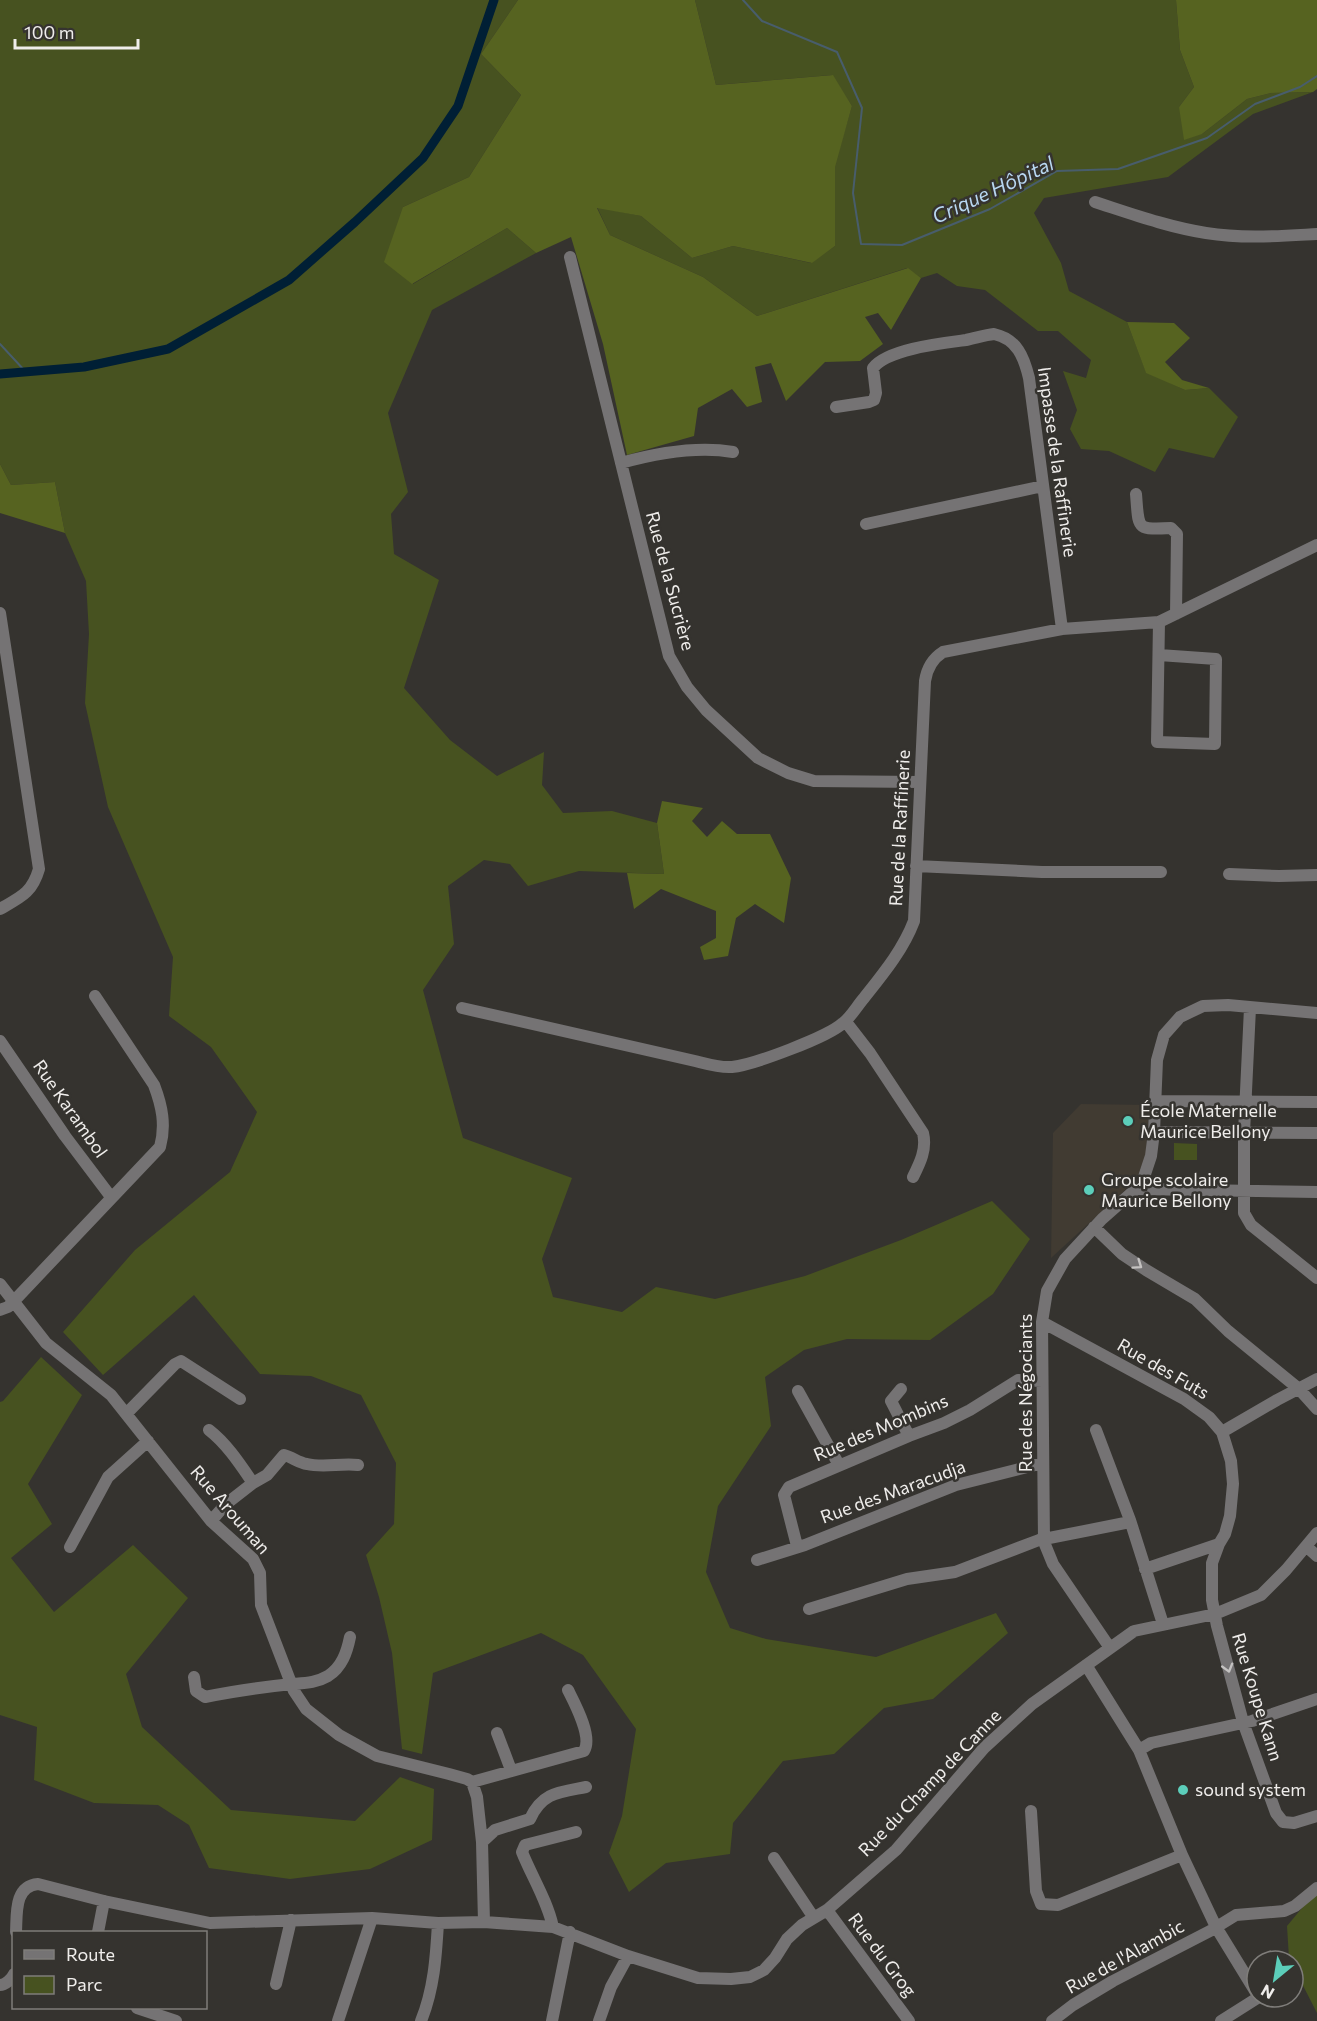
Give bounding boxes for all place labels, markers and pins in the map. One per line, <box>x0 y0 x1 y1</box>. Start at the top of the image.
place label: École Maternelle Maurice Bellony <box>1140 1099 1277 1142</box>
marker: École Maternelle Maurice Bellony <box>1121 1114 1135 1128</box>
place label: Groupe scolaire Maurice Bellony <box>1101 1168 1232 1211</box>
marker: Groupe scolaire Maurice Bellony <box>1082 1183 1096 1197</box>
place label: sound system <box>1195 1778 1306 1800</box>
marker: sound system <box>1176 1783 1190 1797</box>

